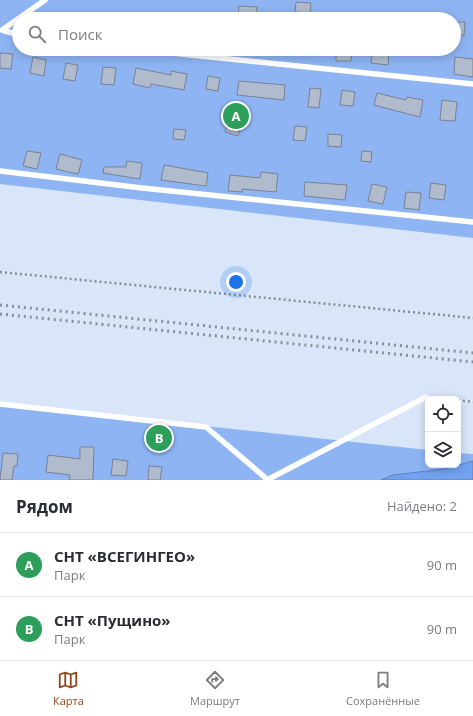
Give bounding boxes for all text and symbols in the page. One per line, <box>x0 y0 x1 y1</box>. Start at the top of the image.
search box <box>12 12 461 56</box>
icon: search <box>26 23 48 45</box>
text: Поиск <box>58 24 102 44</box>
pin: A <box>223 101 249 131</box>
your location <box>226 272 246 292</box>
map controls <box>425 396 461 468</box>
button: locate <box>425 396 461 432</box>
pin: B <box>146 423 172 453</box>
button: layers <box>425 432 461 468</box>
text: Рядом <box>16 495 73 518</box>
text: Найдено: 2 <box>387 497 457 515</box>
text: СНТ «ВСЕГИНГЕО» <box>54 546 195 566</box>
text: A <box>25 556 33 574</box>
text: 90 m <box>427 556 457 574</box>
text: Парк <box>54 566 85 584</box>
text: СНТ «Пущино» <box>54 610 171 630</box>
text: B <box>25 620 33 638</box>
text: 90 m <box>427 620 457 638</box>
text: Парк <box>54 630 85 648</box>
tab: Карта <box>53 669 84 708</box>
tab: Маршрут <box>190 669 240 708</box>
tab: Сохранённые <box>346 669 420 708</box>

